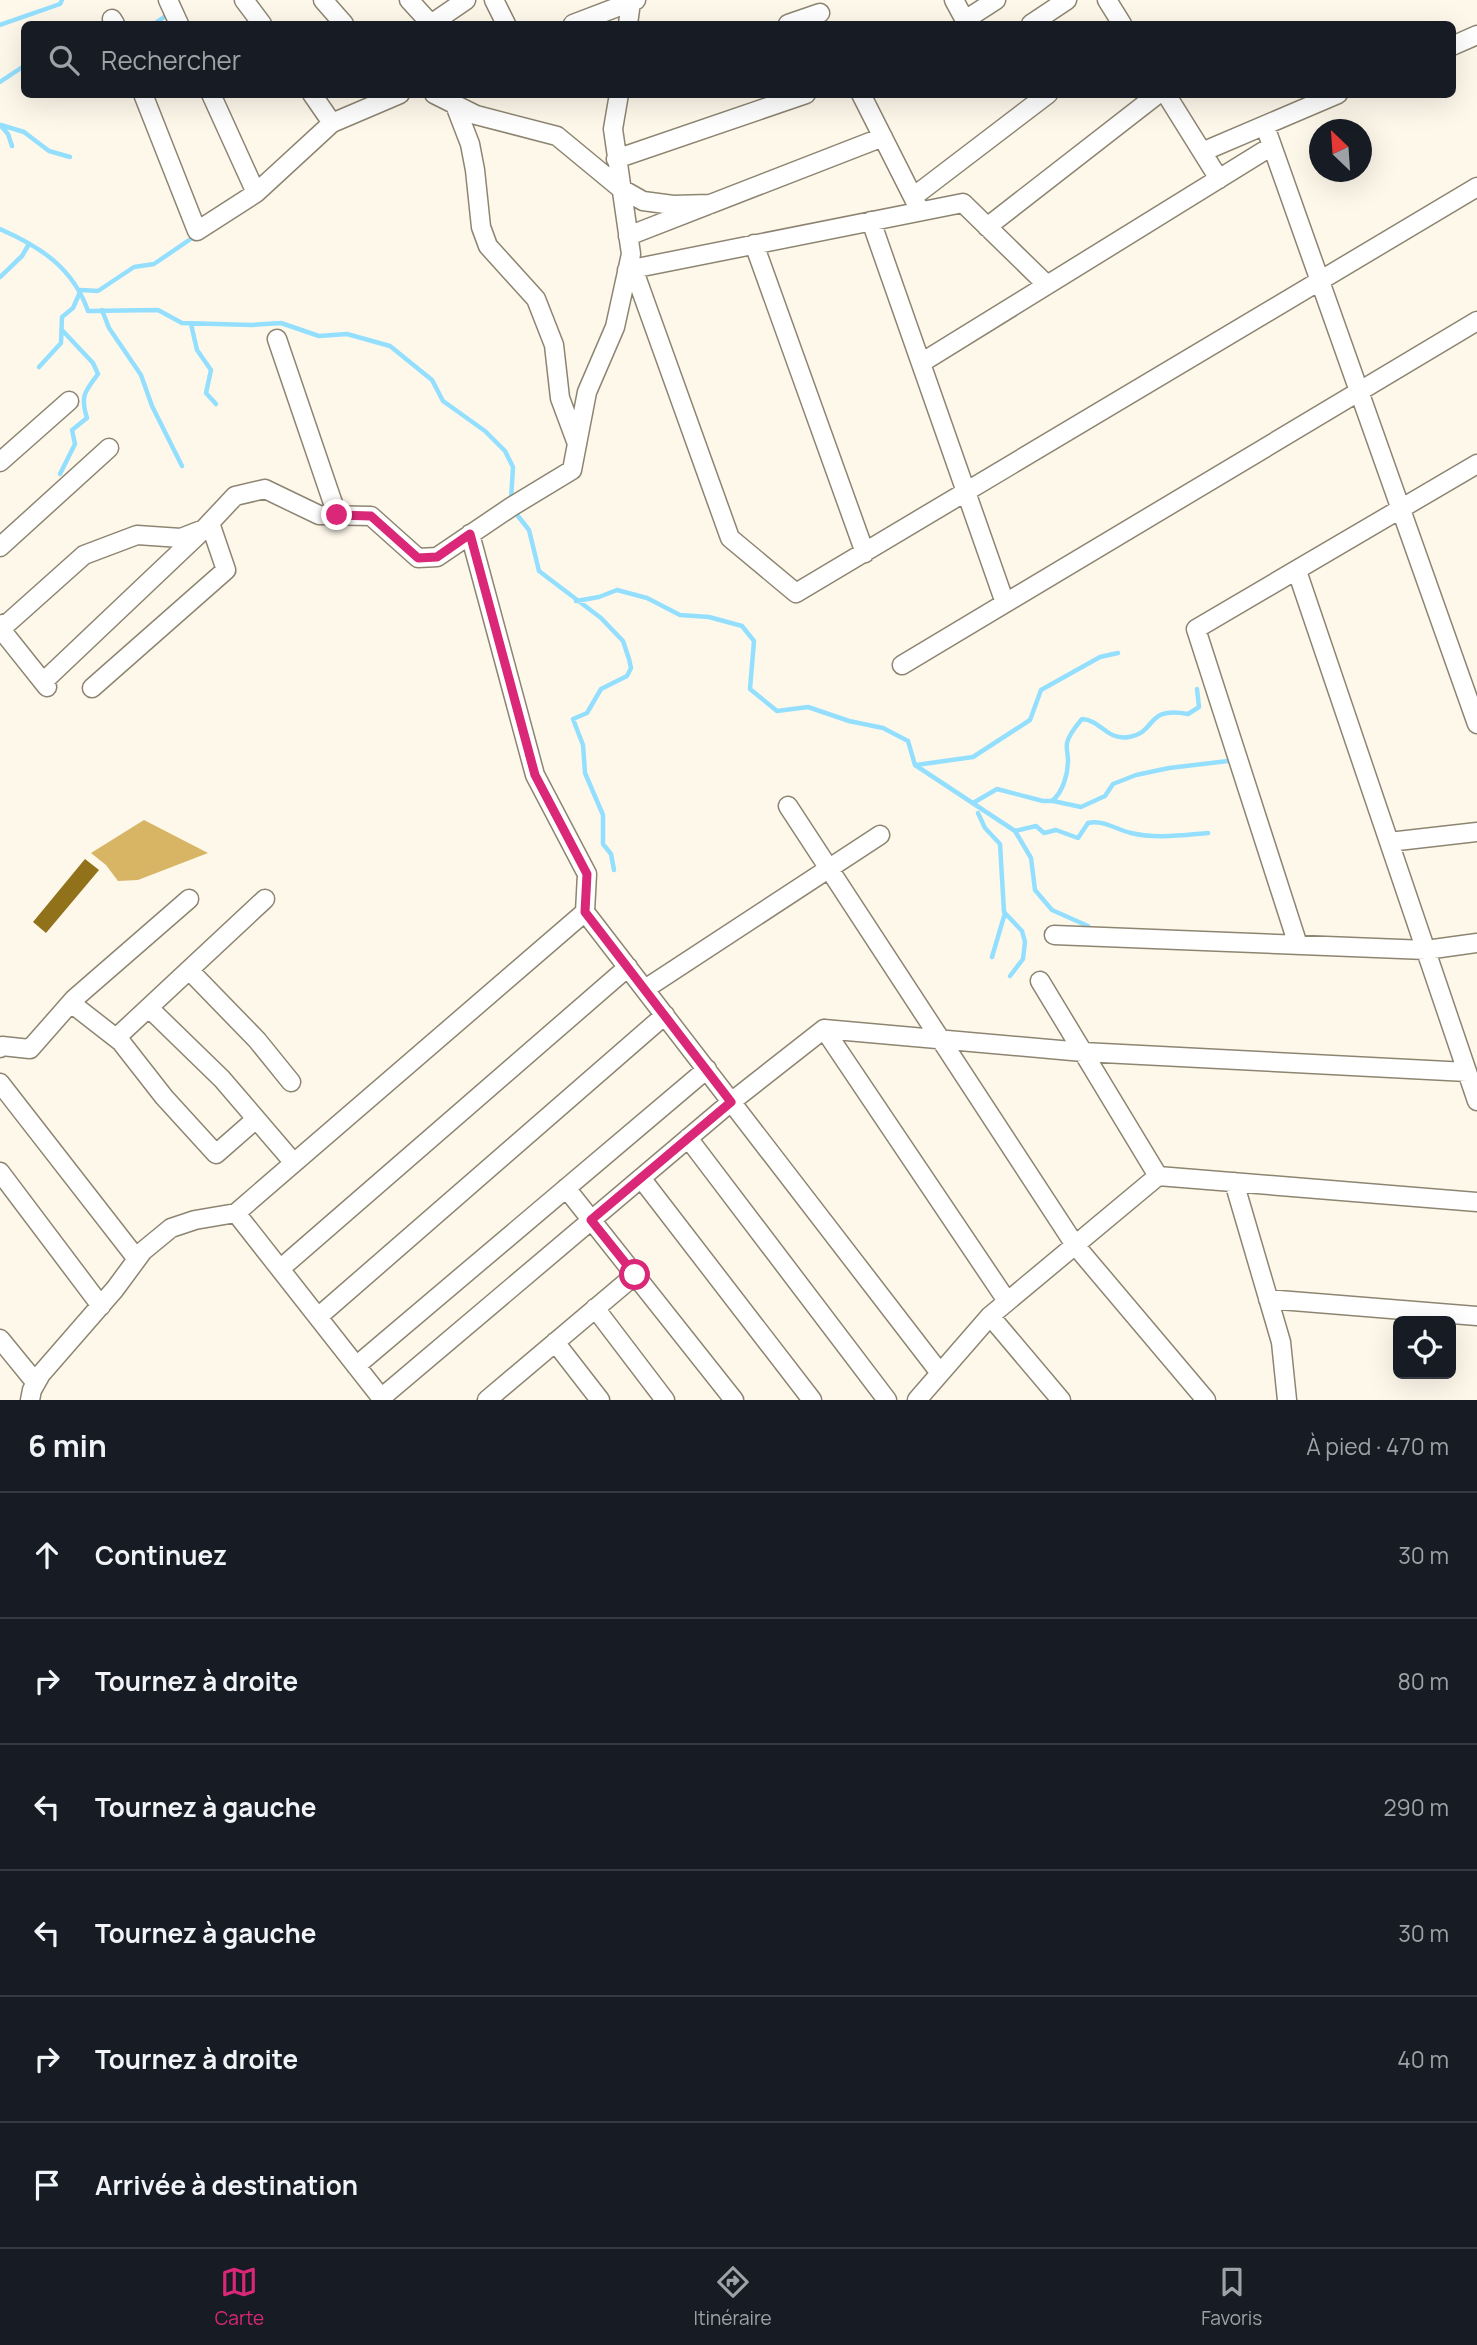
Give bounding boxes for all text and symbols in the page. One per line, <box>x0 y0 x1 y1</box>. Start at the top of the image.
search box <box>21 21 1456 98</box>
icon: search <box>45 41 83 79</box>
text: Rechercher <box>101 42 241 78</box>
north arrow <box>1309 119 1372 182</box>
route end <box>321 499 352 530</box>
route start <box>619 1259 650 1290</box>
map controls <box>1393 1316 1456 1379</box>
button: locate <box>1393 1316 1456 1379</box>
text: 6 min <box>28 1425 107 1466</box>
text: À pied · 470 m <box>1306 1430 1449 1462</box>
icon: ahead <box>28 1536 66 1574</box>
text: Continuez <box>95 1537 227 1573</box>
text: 30 m <box>1398 1539 1449 1571</box>
icon: right <box>28 1662 66 1700</box>
text: Tournez à droite <box>95 1663 298 1699</box>
text: 80 m <box>1398 1665 1449 1697</box>
icon: left <box>28 1788 66 1826</box>
text: Tournez à gauche <box>95 1789 316 1825</box>
text: 290 m <box>1383 1791 1449 1823</box>
icon: left <box>28 1914 66 1952</box>
text: Tournez à gauche <box>95 1915 316 1951</box>
text: 30 m <box>1398 1917 1449 1949</box>
icon: right <box>28 2040 66 2078</box>
text: Tournez à droite <box>95 2041 298 2077</box>
text: 40 m <box>1397 2043 1449 2075</box>
icon: arrive <box>28 2166 66 2204</box>
text: Arrivée à destination <box>95 2167 358 2203</box>
tab: Carte <box>215 2263 264 2331</box>
tab: Itinéraire <box>694 2263 772 2331</box>
tab: Favoris <box>1201 2263 1262 2331</box>

